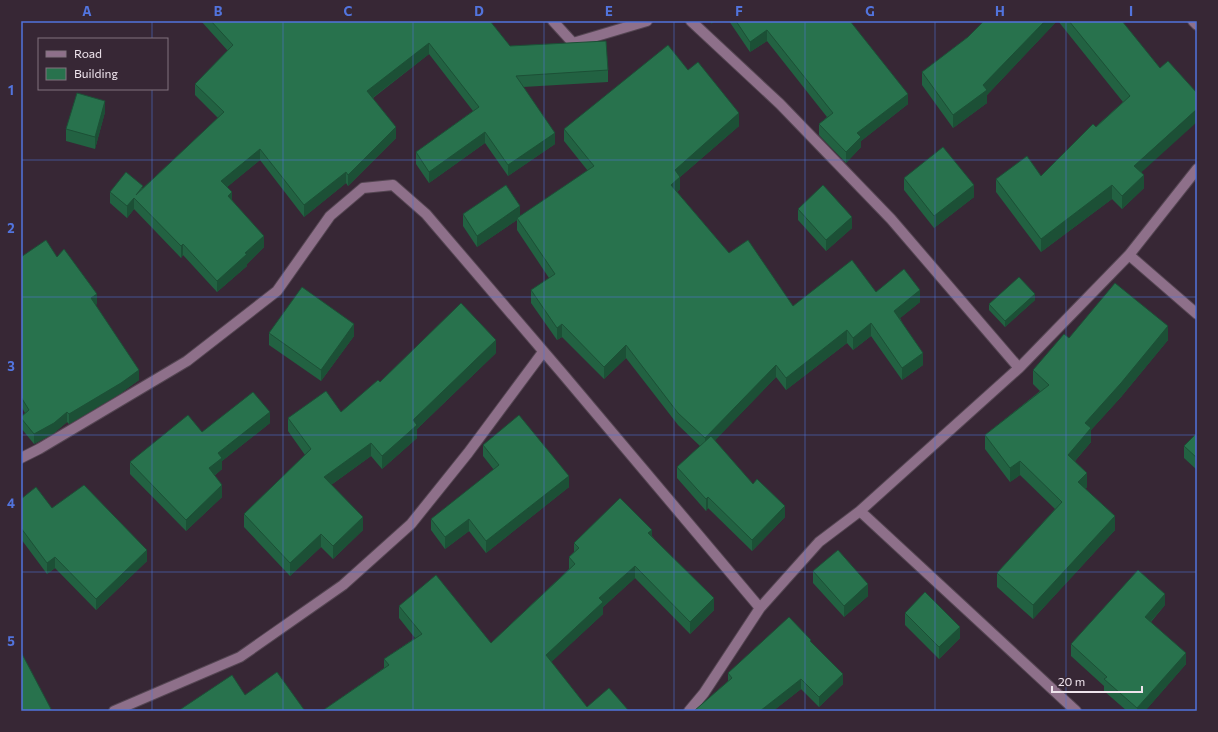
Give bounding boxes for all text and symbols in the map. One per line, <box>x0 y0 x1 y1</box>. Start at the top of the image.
text: A <box>82 3 92 19</box>
text: B <box>214 3 223 19</box>
text: C <box>344 3 353 19</box>
text: D <box>474 3 484 19</box>
text: E <box>605 3 613 19</box>
text: F <box>735 3 743 19</box>
text: G <box>865 3 875 19</box>
text: H <box>995 3 1005 19</box>
text: I <box>1129 3 1133 19</box>
legend <box>38 38 168 90</box>
text: Road <box>74 46 102 60</box>
text: Building <box>74 66 118 80</box>
text: 1 <box>8 82 14 98</box>
text: 2 <box>7 220 15 236</box>
text: 3 <box>7 358 15 374</box>
text: 4 <box>7 495 15 511</box>
text: 5 <box>7 633 15 649</box>
scale bar <box>1052 668 1142 694</box>
text: 20 m <box>1058 674 1085 688</box>

